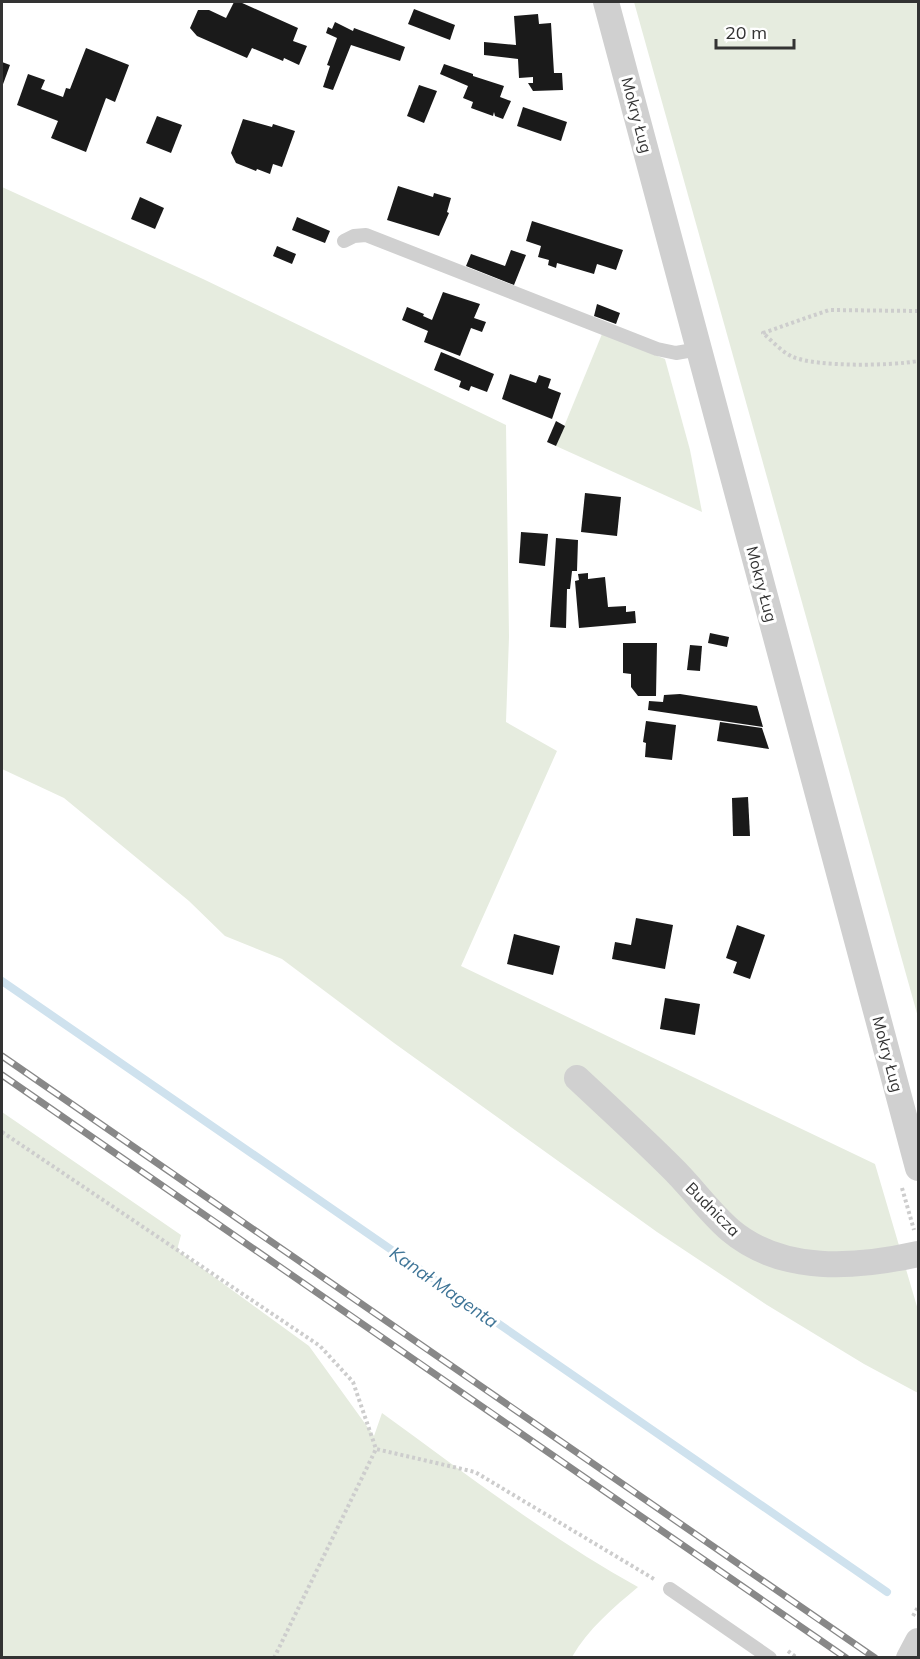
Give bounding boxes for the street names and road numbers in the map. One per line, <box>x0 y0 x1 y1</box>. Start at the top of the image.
street label: Mokry Ług <box>617 75 657 155</box>
street label: Mokry Ług <box>742 544 782 624</box>
street label: Mokry Ług <box>868 1014 908 1094</box>
street label: Budnicza <box>682 1178 744 1240</box>

